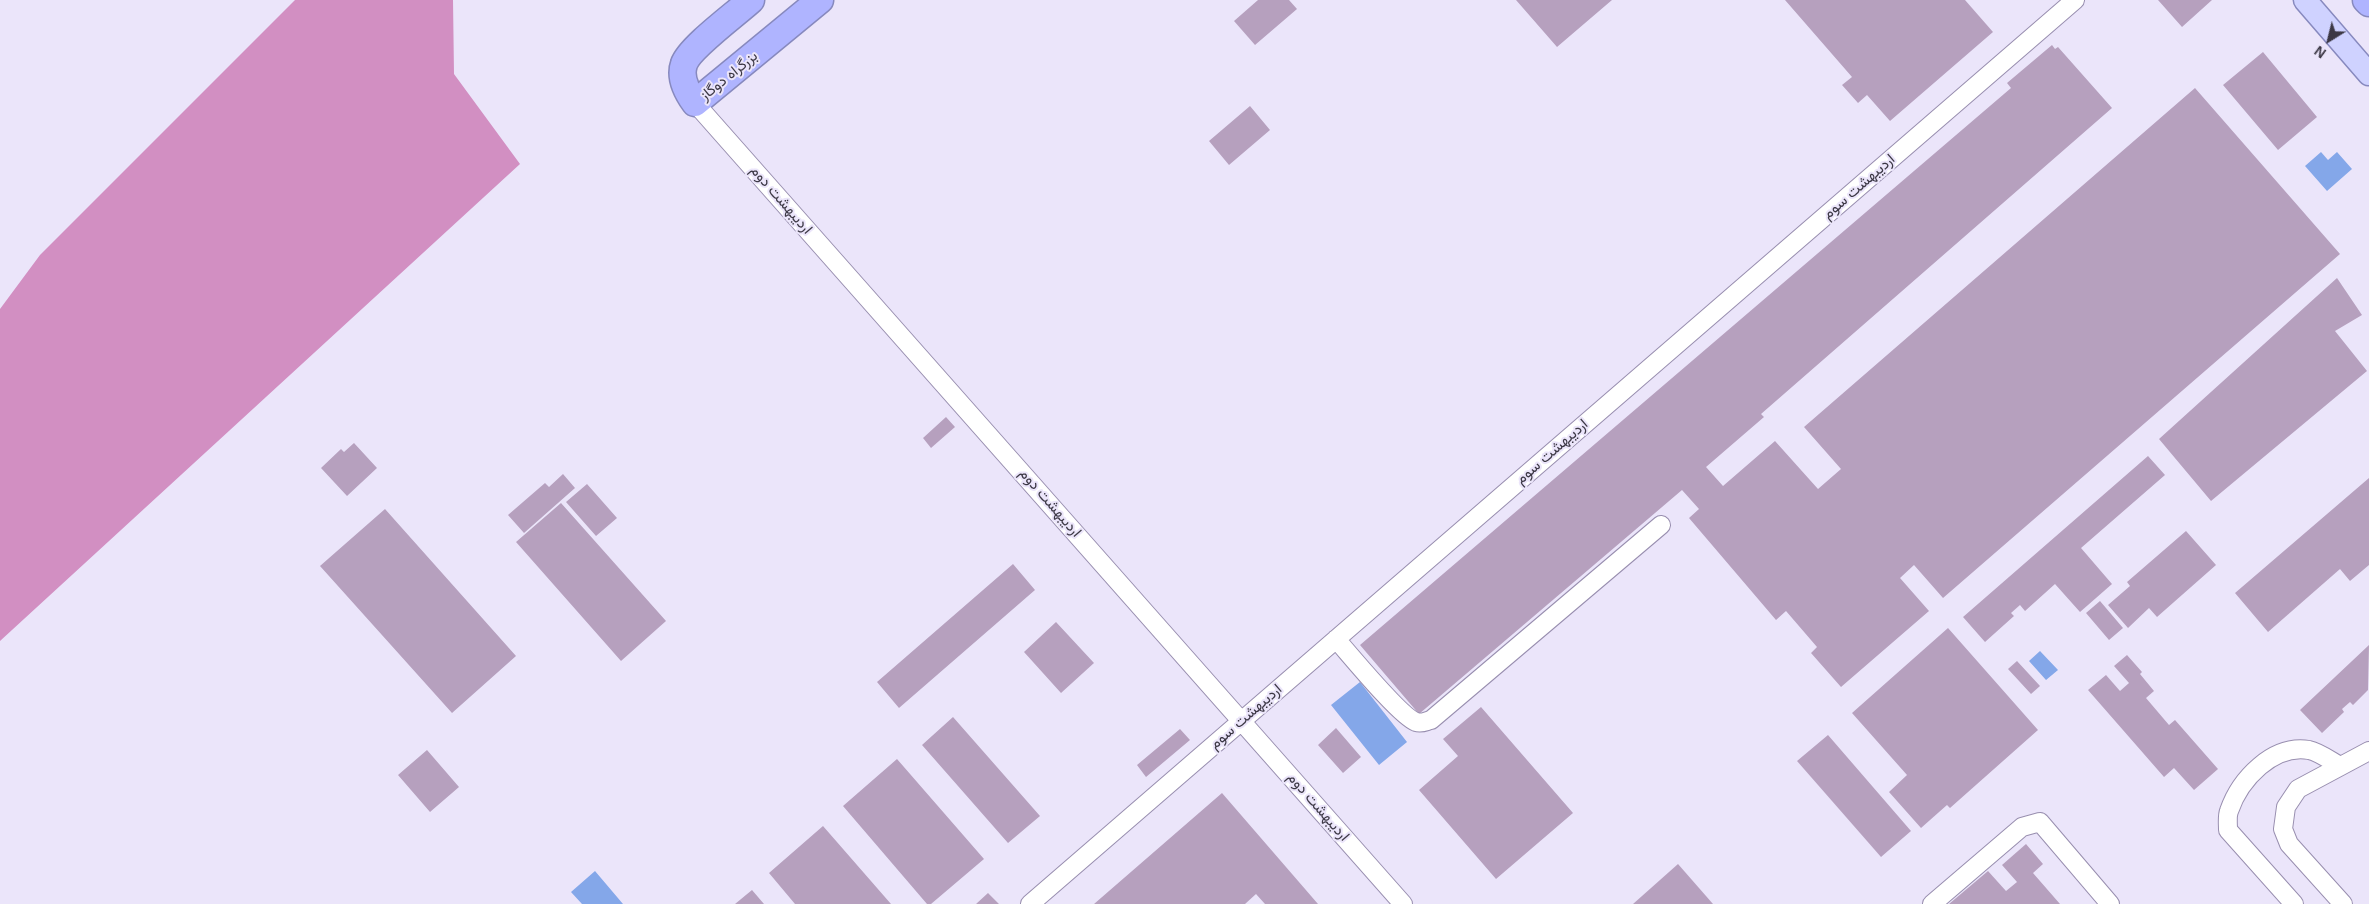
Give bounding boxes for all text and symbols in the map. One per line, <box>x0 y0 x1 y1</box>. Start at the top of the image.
north arrow <box>2304 15 2354 65</box>
text: N <box>2311 43 2329 62</box>
street label: بزرگراه دوگاز <box>696 47 762 105</box>
street label: اردیبهشت سوم <box>1819 151 1899 223</box>
street label: اردیبهشت دوم <box>746 162 816 238</box>
street label: اردیبهشت سوم <box>1512 416 1592 488</box>
street label: اردیبهشت دوم <box>1015 465 1085 541</box>
street label: اردیبهشت سوم <box>1206 681 1286 753</box>
street label: اردیبهشت دوم <box>1283 769 1353 845</box>

